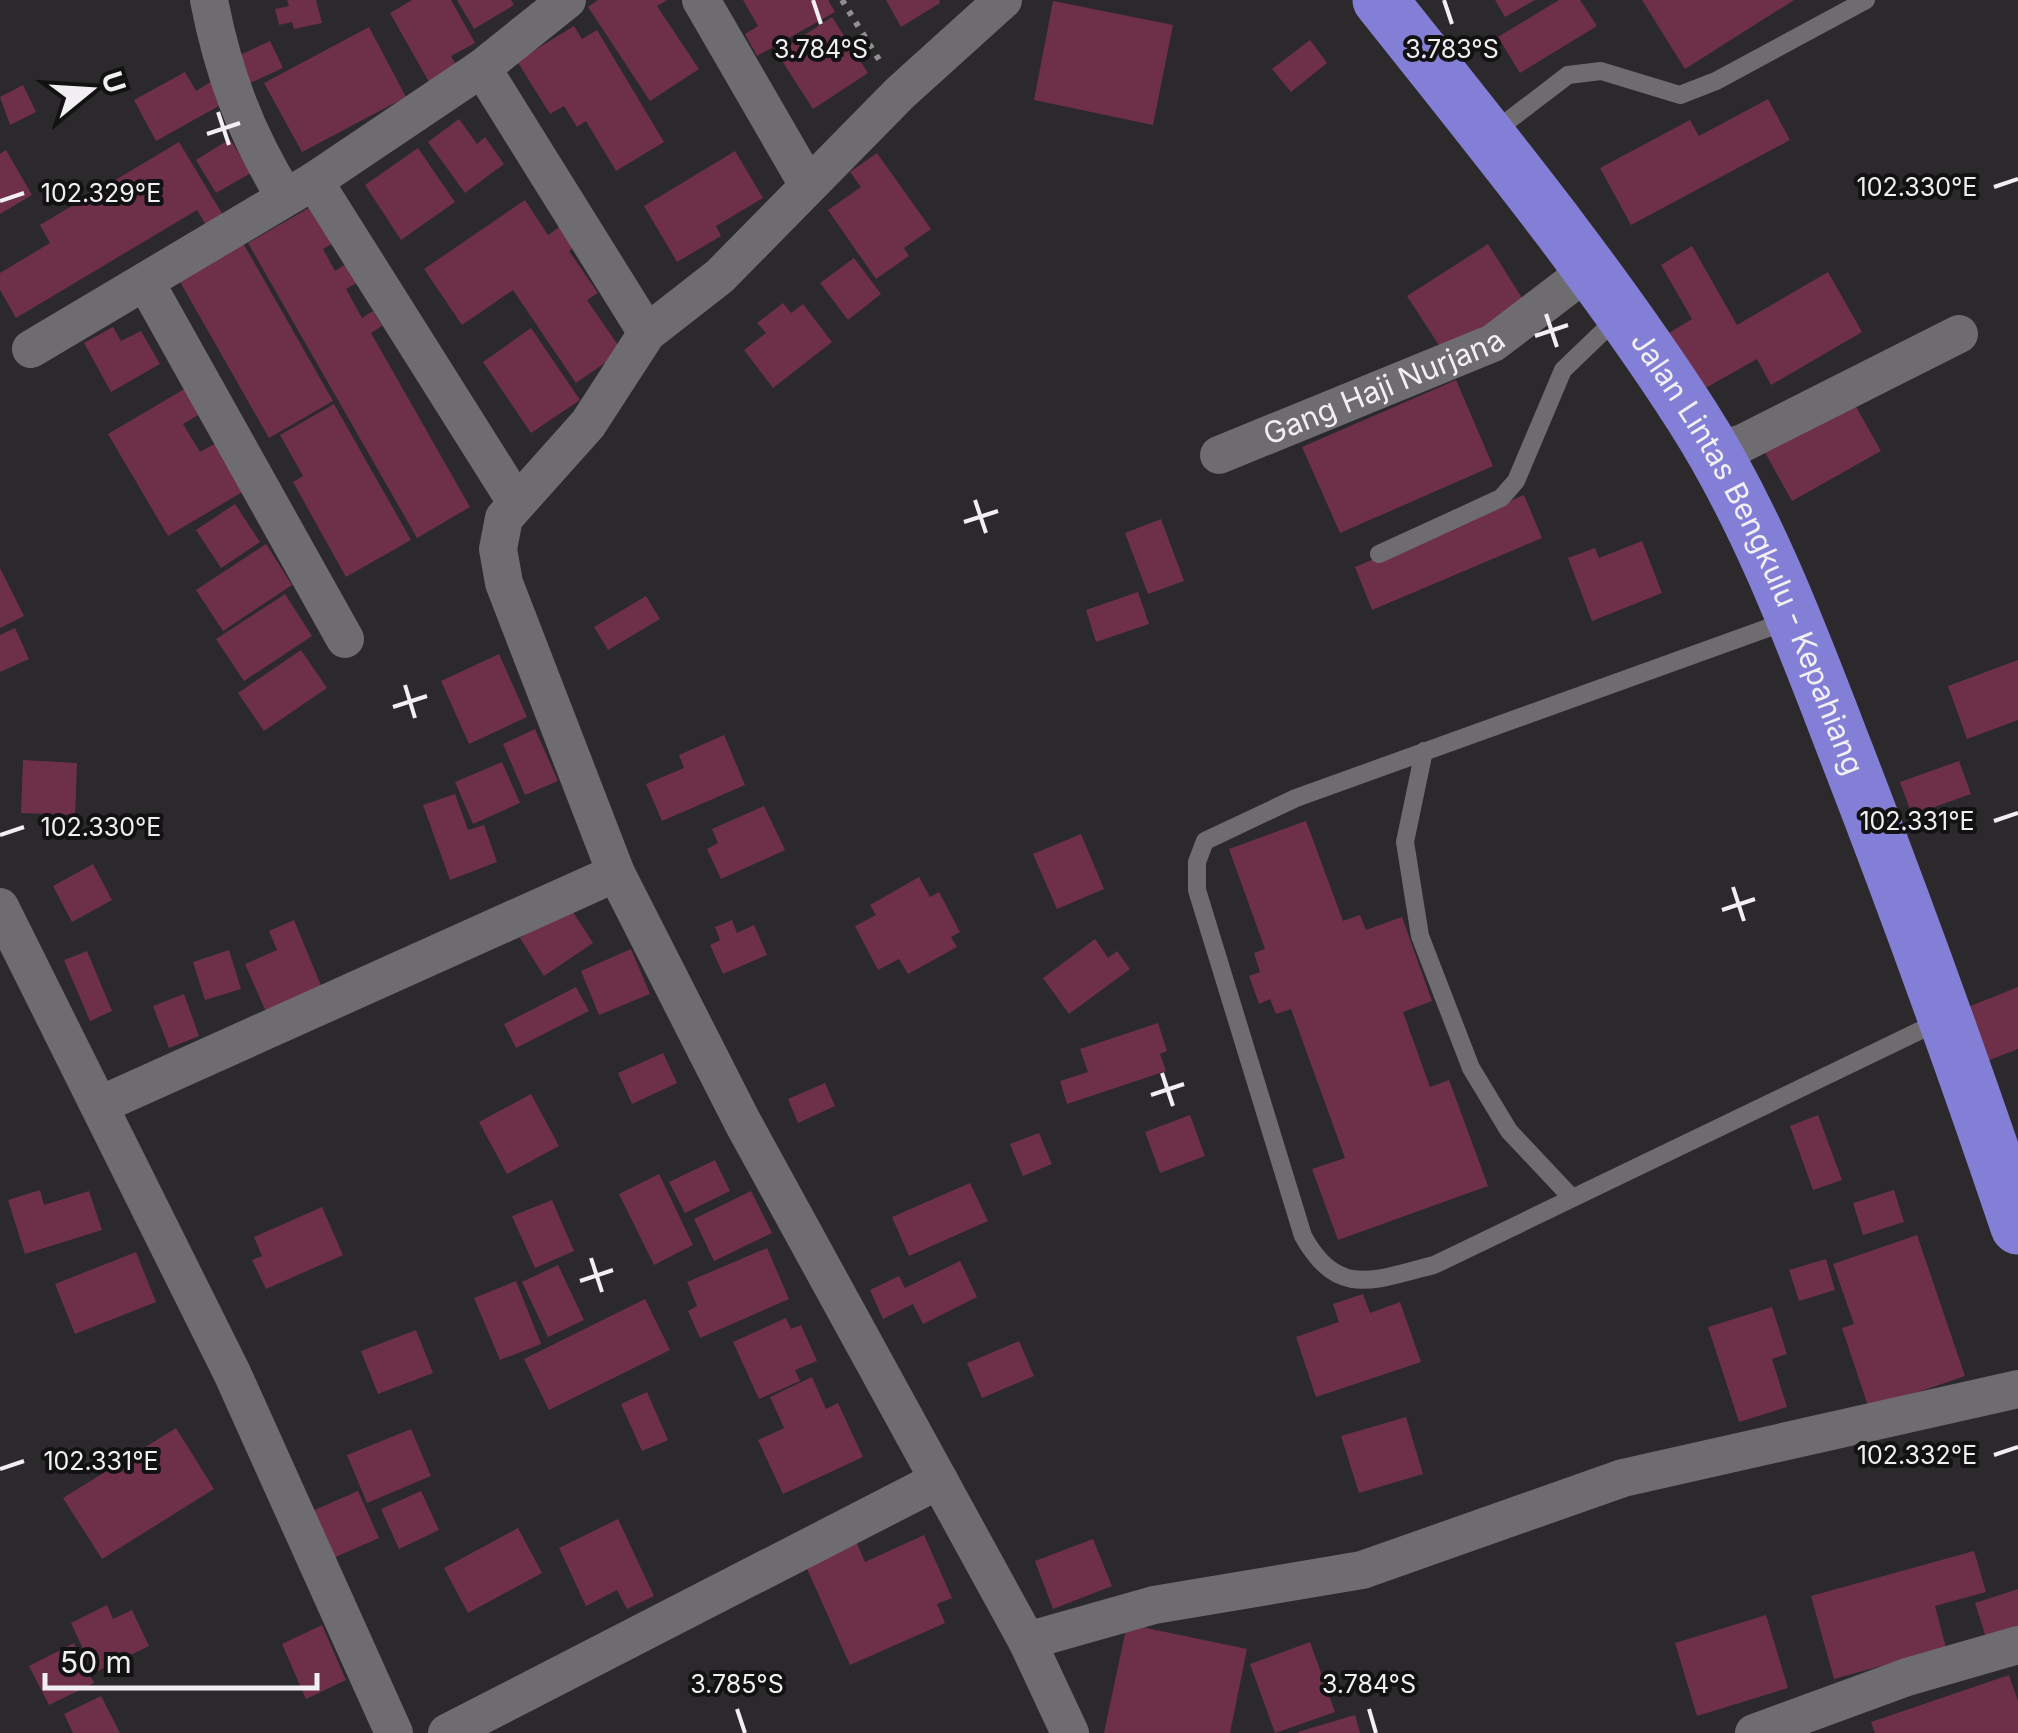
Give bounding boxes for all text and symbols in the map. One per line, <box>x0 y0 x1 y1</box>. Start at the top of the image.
text: 3.784°S <box>774 34 868 64</box>
text: 3.783°S <box>1405 34 1499 64</box>
north arrow <box>40 40 140 140</box>
text: U <box>94 67 133 97</box>
text: 102.330°E <box>1857 172 1977 202</box>
text: 102.329°E <box>41 178 161 208</box>
street label: Gang Haji Nurjana <box>1258 322 1512 452</box>
street label: Jalan Lintas Bengkulu - Kepahiang <box>1624 324 1872 779</box>
text: 102.331°E <box>1859 806 1975 836</box>
text: 102.330°E <box>41 812 161 842</box>
text: 102.332°E <box>1857 1440 1977 1470</box>
text: 102.331°E <box>43 1446 159 1476</box>
scale bar <box>45 1628 318 1690</box>
text: 50 m <box>60 1644 132 1680</box>
text: 3.785°S <box>690 1669 784 1699</box>
text: 3.784°S <box>1322 1669 1416 1699</box>

